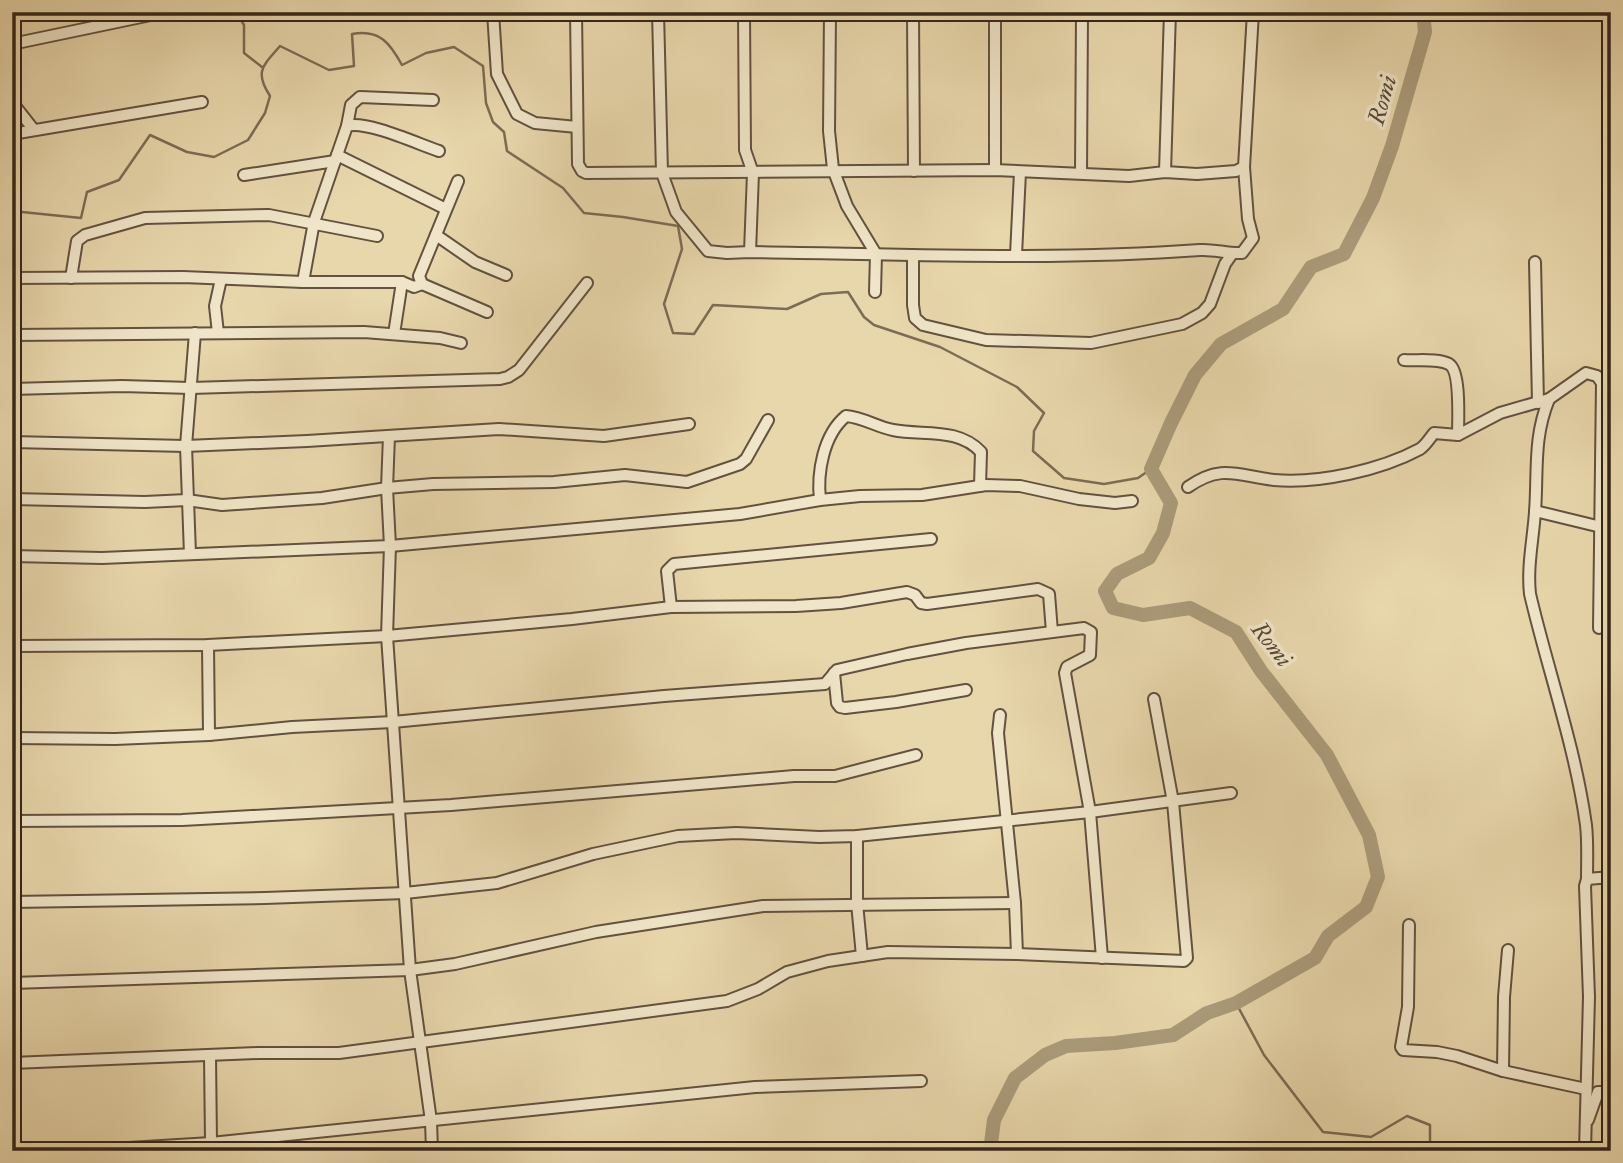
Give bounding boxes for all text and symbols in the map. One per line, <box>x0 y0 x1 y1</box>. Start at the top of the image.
water label: Romi <box>1361 72 1402 129</box>
water label: Romi <box>1245 615 1298 672</box>

